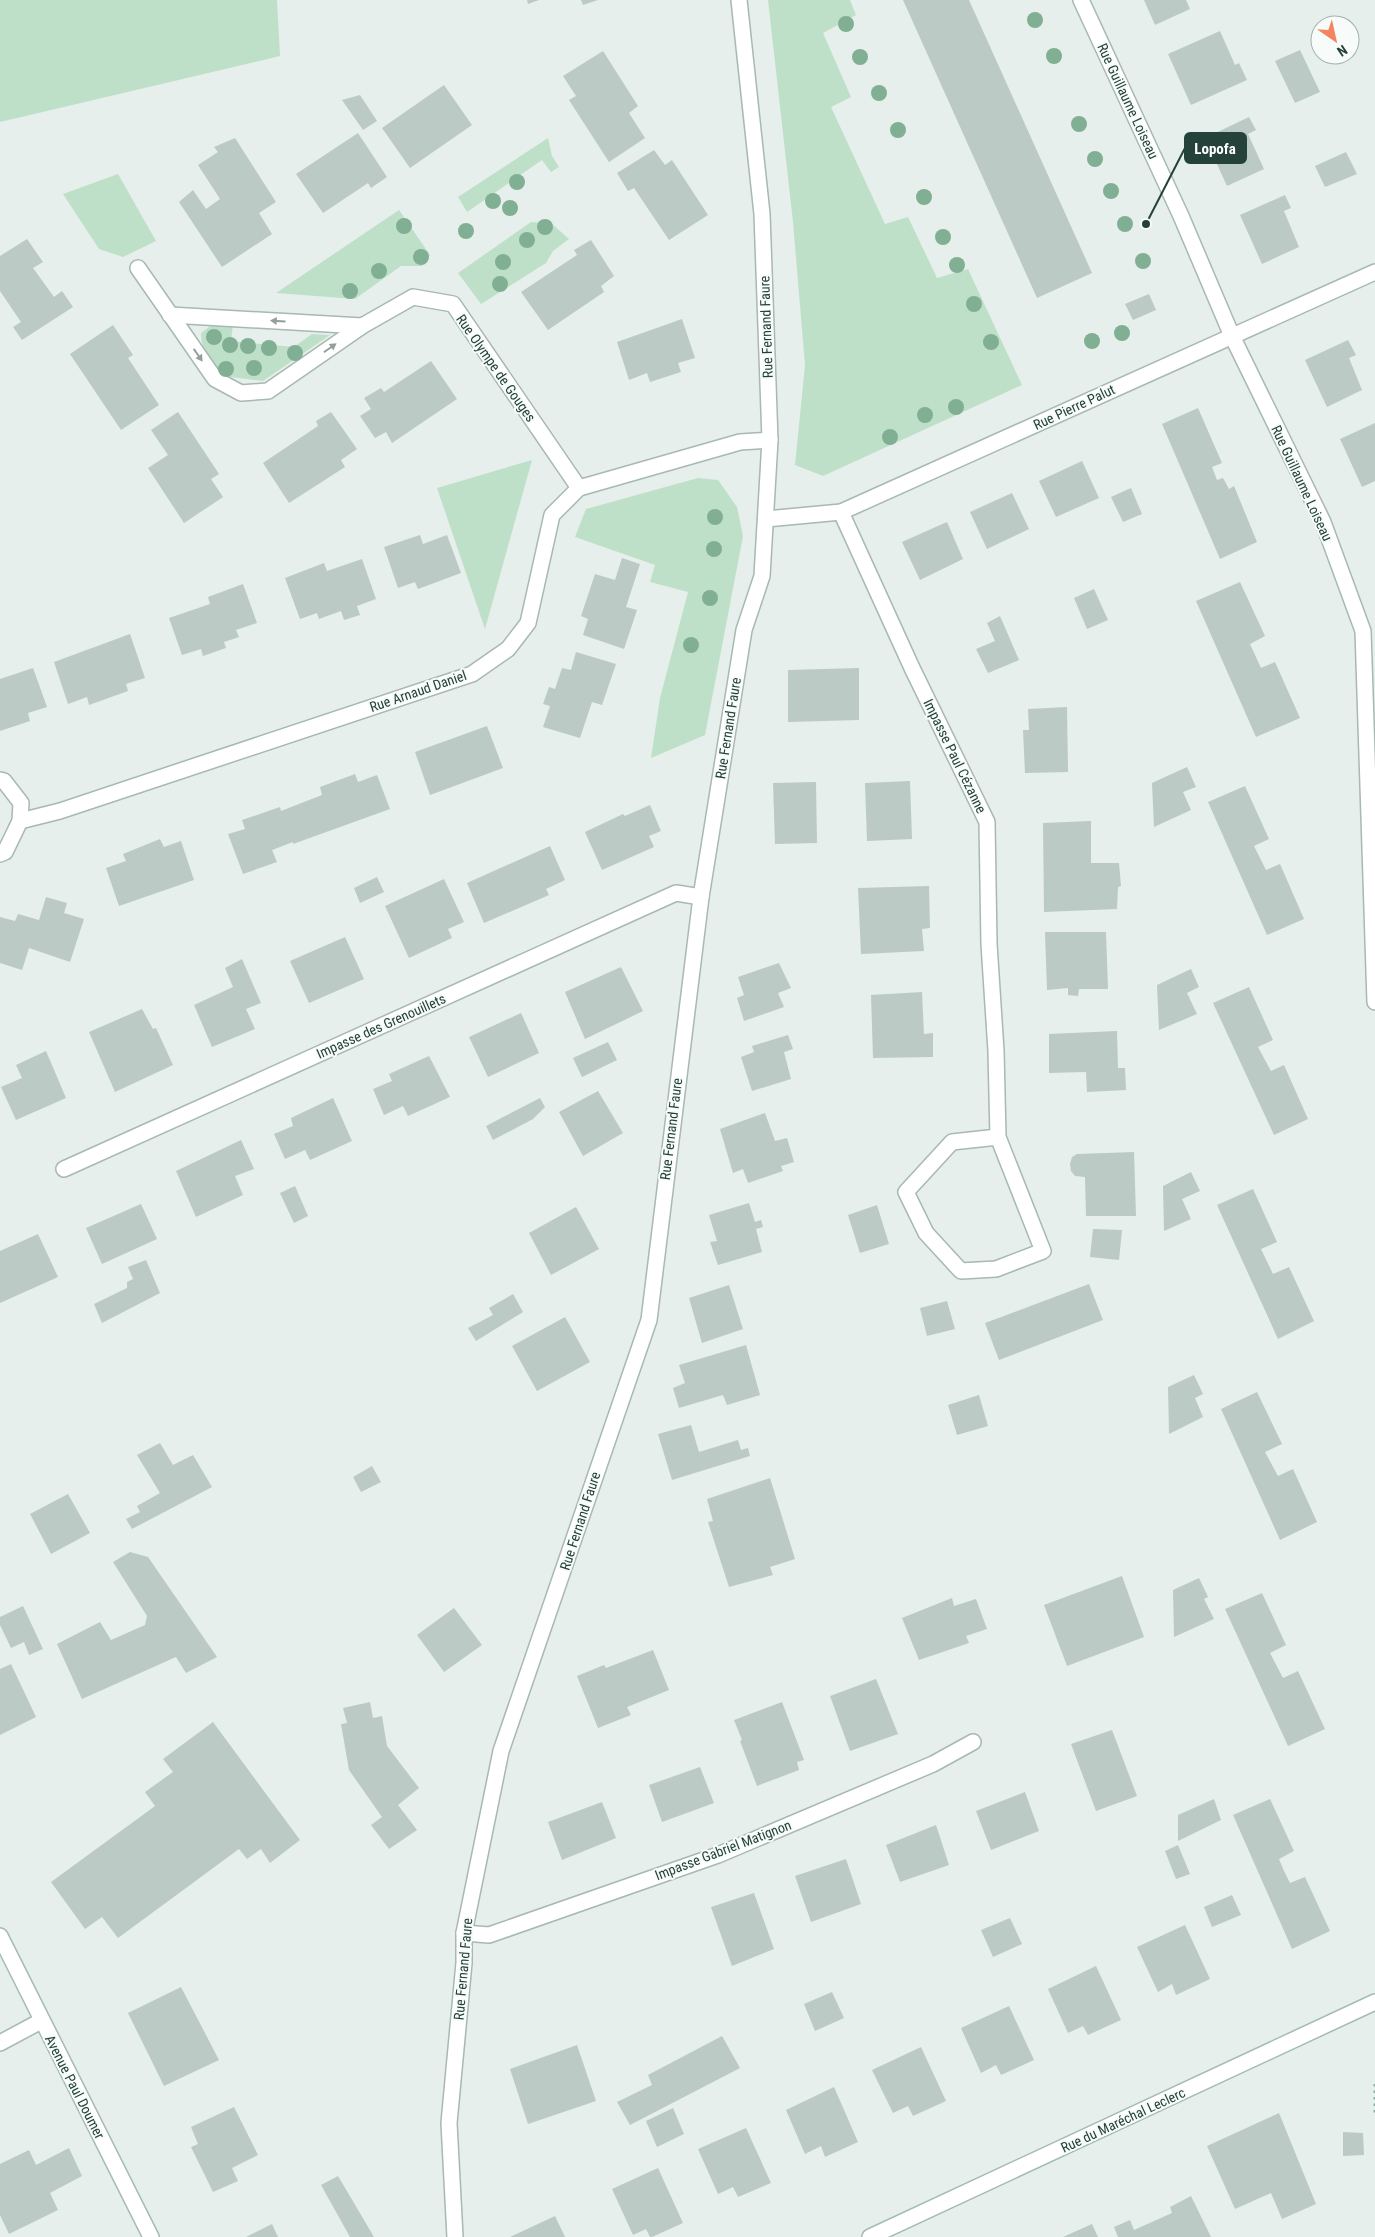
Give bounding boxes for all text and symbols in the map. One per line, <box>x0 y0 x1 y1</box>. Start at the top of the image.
north arrow <box>1310 15 1360 65</box>
street label: Rue Guillaume Loiseau <box>1094 41 1162 161</box>
text: N <box>1334 42 1350 60</box>
callout: Lopofa <box>1185 133 1246 163</box>
text: Lopofa <box>1194 140 1236 158</box>
street label: Rue Fernand Faure <box>756 275 776 378</box>
street label: Rue Olympe de Gouges <box>453 311 539 425</box>
one-way arrow <box>270 317 286 325</box>
one-way arrow <box>324 343 337 353</box>
one-way arrow <box>193 348 203 362</box>
street label: Rue Pierre Palut <box>1031 381 1117 433</box>
street label: Rue Guillaume Loiseau <box>1268 423 1336 543</box>
street label: Rue Arnaud Daniel <box>368 667 468 715</box>
street label: Rue Fernand Faure <box>712 676 744 780</box>
street label: Impasse Paul Cézanne <box>920 696 990 816</box>
street label: Impasse des Grenouillets <box>314 990 448 1062</box>
street label: Rue Fernand Faure <box>657 1077 685 1181</box>
street label: Rue Fernand Faure <box>557 1469 604 1572</box>
street label: Impasse Gabriel Matignon <box>653 1817 793 1883</box>
street label: Rue Fernand Faure <box>451 1917 475 2021</box>
street label: Avenue Paul Doumer <box>42 2032 108 2142</box>
street label: Rue du Maréchal Leclerc <box>1058 2084 1188 2156</box>

